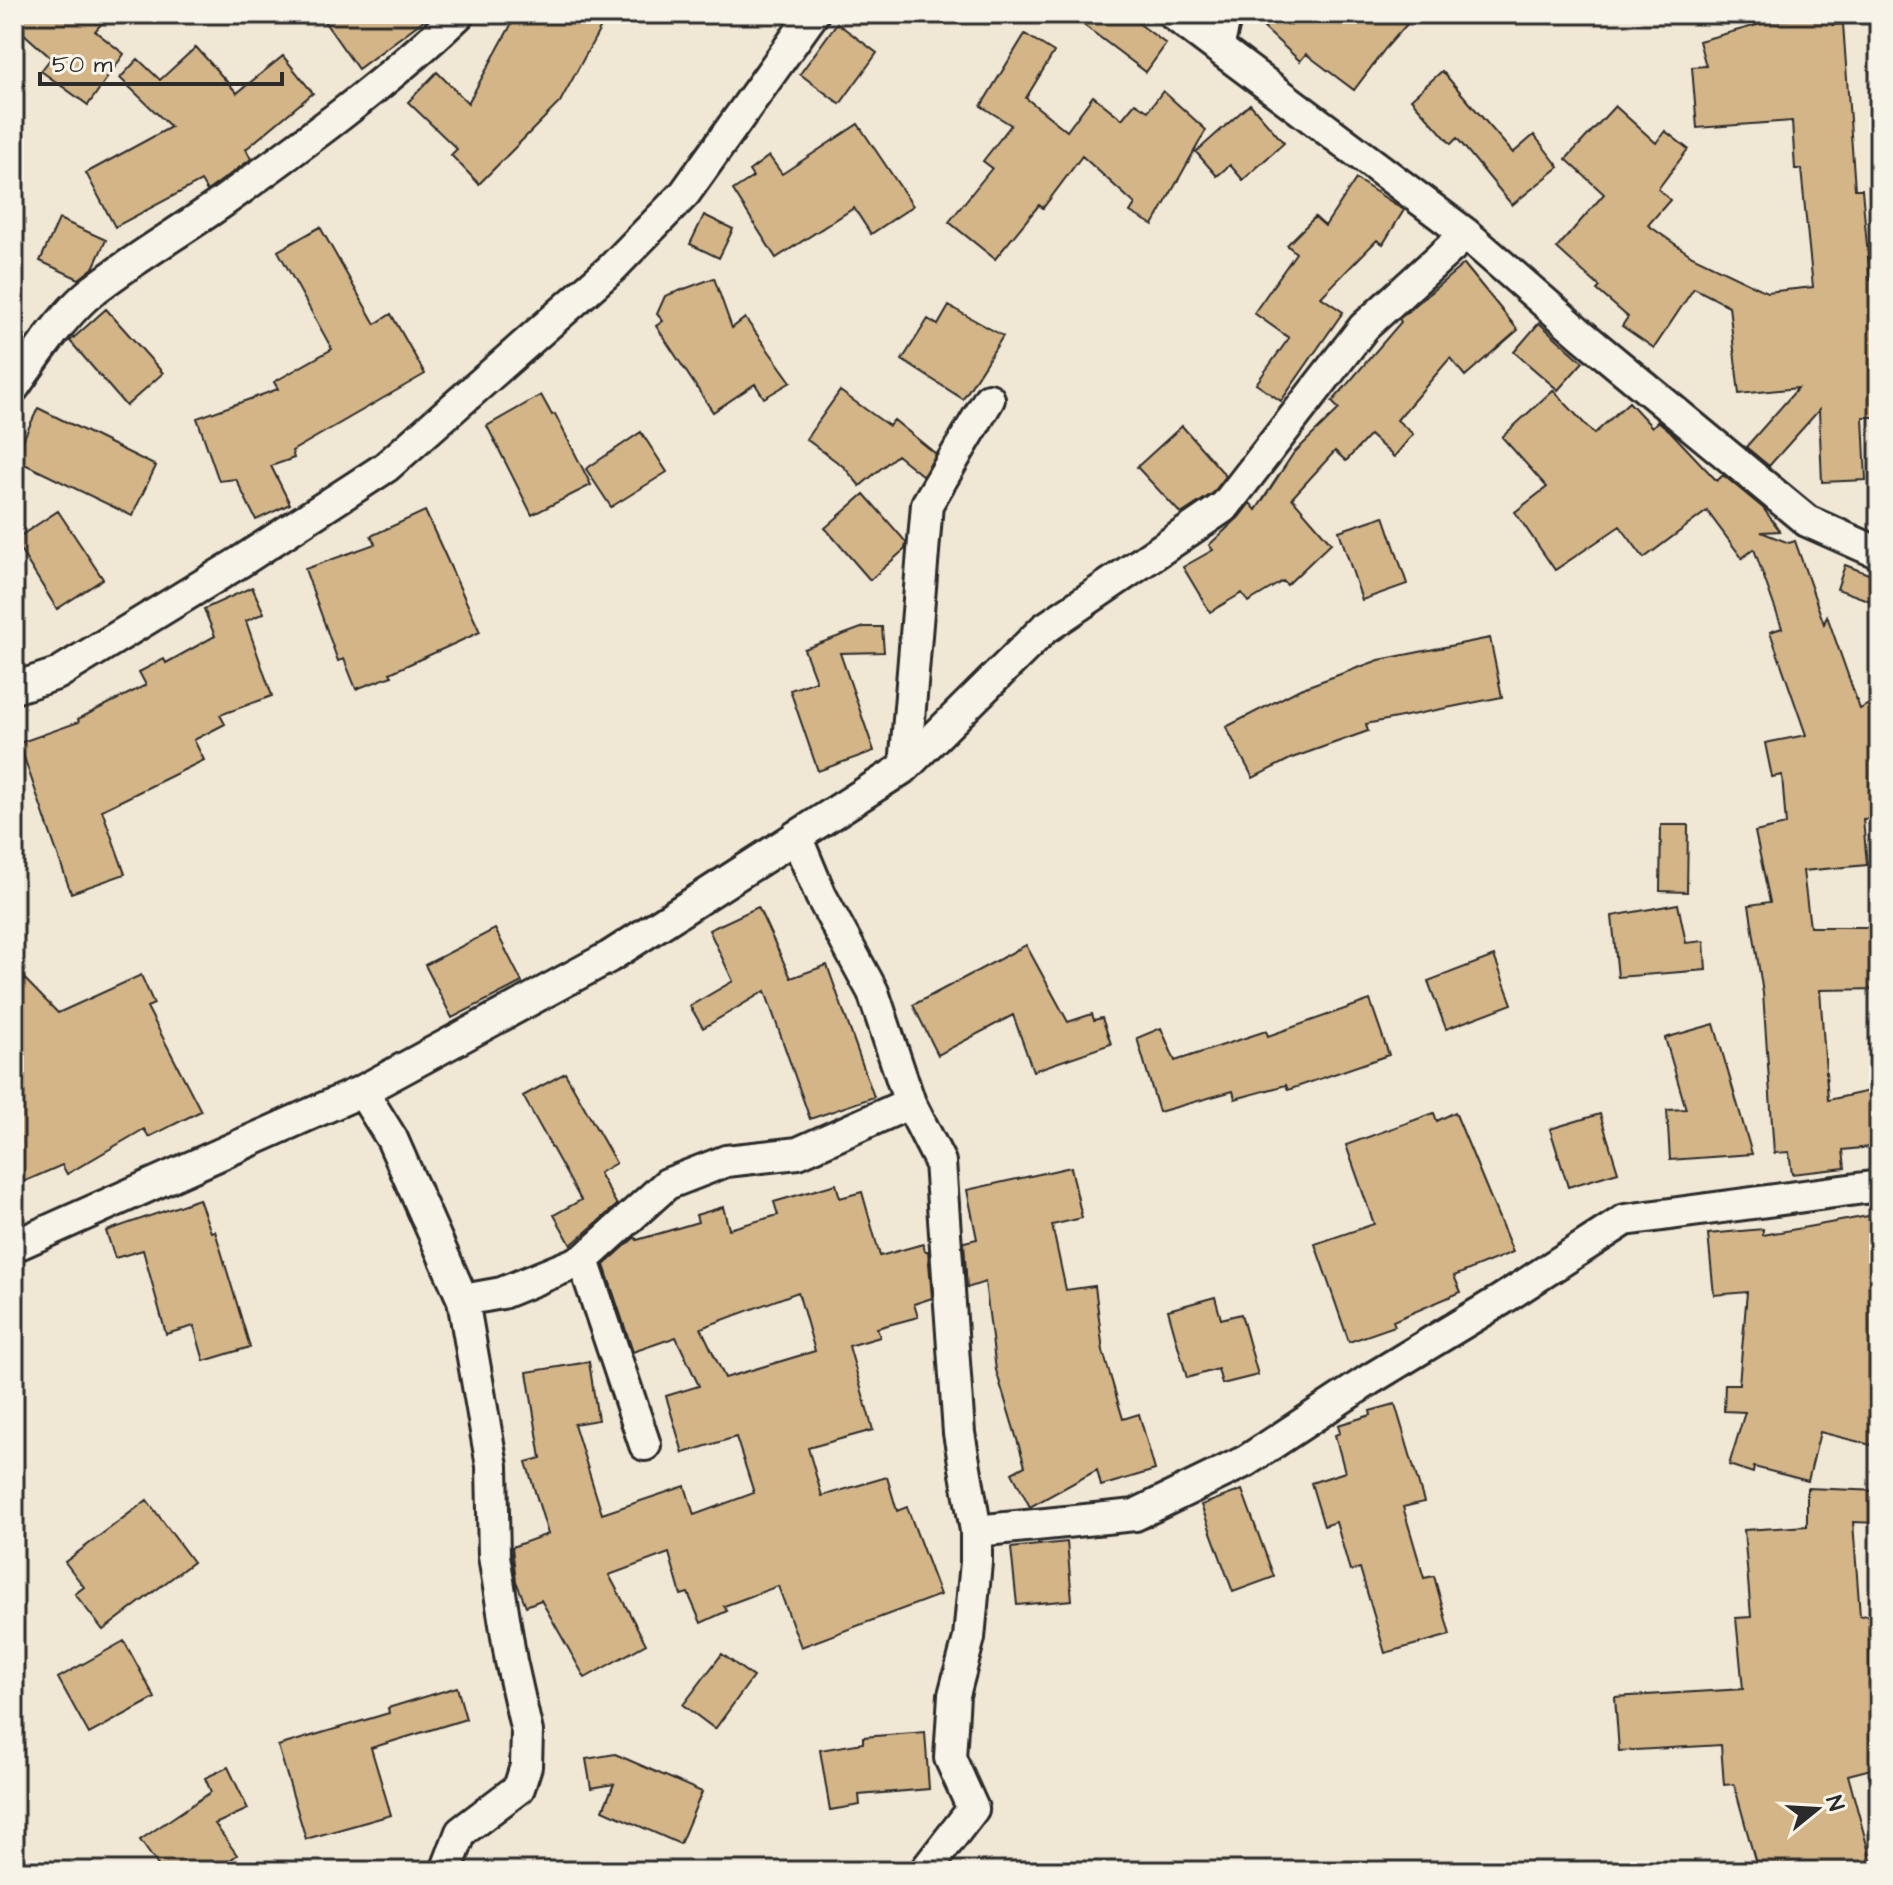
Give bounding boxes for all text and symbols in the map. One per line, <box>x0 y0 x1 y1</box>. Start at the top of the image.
scale bar <box>40 36 282 86</box>
text: 50 m <box>52 48 113 82</box>
north arrow <box>1777 1769 1857 1849</box>
text: N <box>1818 1792 1852 1815</box>

